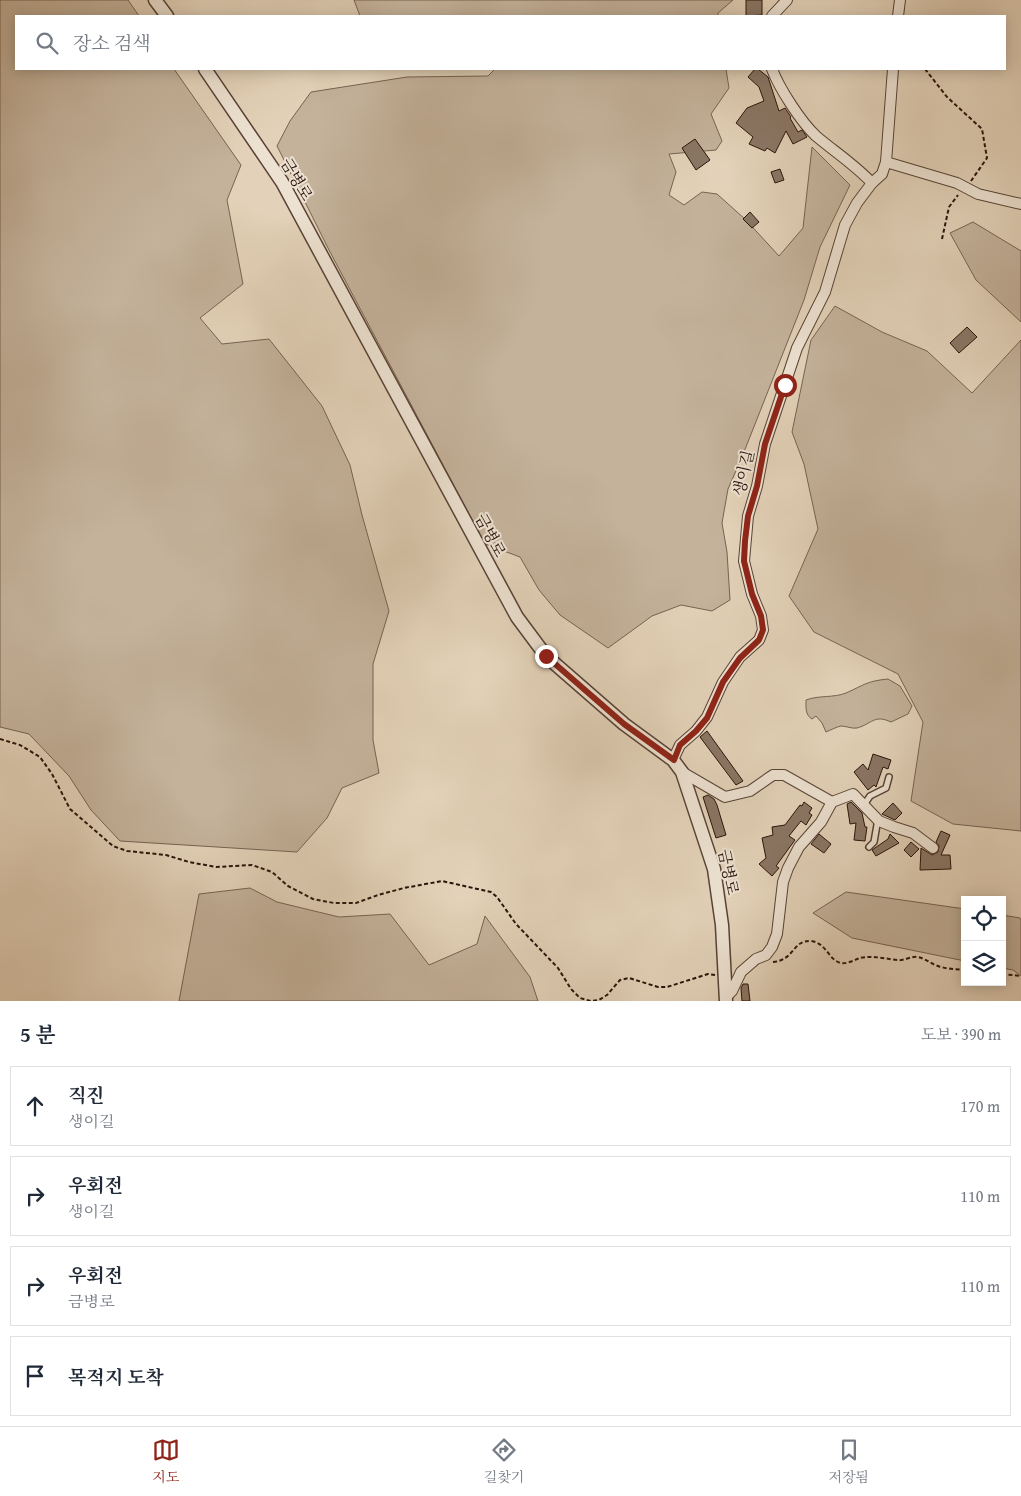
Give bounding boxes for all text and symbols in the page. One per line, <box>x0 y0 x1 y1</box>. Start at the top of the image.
search box <box>15 15 1006 70</box>
icon: search <box>33 29 61 57</box>
text: 장소 검색 <box>73 29 151 57</box>
street label: 금병로 <box>275 153 320 206</box>
route start <box>774 374 797 397</box>
street label: 생이길 <box>726 448 760 498</box>
street label: 금병로 <box>470 509 513 562</box>
route end <box>535 645 558 668</box>
street label: 금병로 <box>712 847 746 898</box>
map controls <box>961 896 1006 986</box>
button: locate <box>961 896 1006 941</box>
button: layers <box>961 941 1006 986</box>
text: 5 분 <box>20 1019 56 1050</box>
text: 도보 · 390 m <box>921 1022 1001 1046</box>
text: 직진 <box>68 1081 105 1109</box>
icon: ahead <box>21 1092 49 1120</box>
text: 170 m <box>960 1094 1000 1118</box>
text: 생이길 <box>68 1109 114 1133</box>
text: 우회전 <box>68 1171 123 1199</box>
icon: right <box>21 1182 49 1210</box>
text: 110 m <box>960 1184 1000 1208</box>
text: 생이길 <box>68 1199 114 1223</box>
text: 우회전 <box>68 1261 123 1289</box>
icon: right <box>21 1272 49 1300</box>
text: 110 m <box>960 1274 1000 1298</box>
text: 금병로 <box>68 1289 114 1313</box>
icon: arrive <box>21 1362 49 1390</box>
text: 목적지 도착 <box>68 1363 164 1391</box>
tab: 지도 <box>152 1436 180 1487</box>
tab: 길찾기 <box>484 1436 524 1487</box>
tab: 저장됨 <box>828 1436 869 1487</box>

